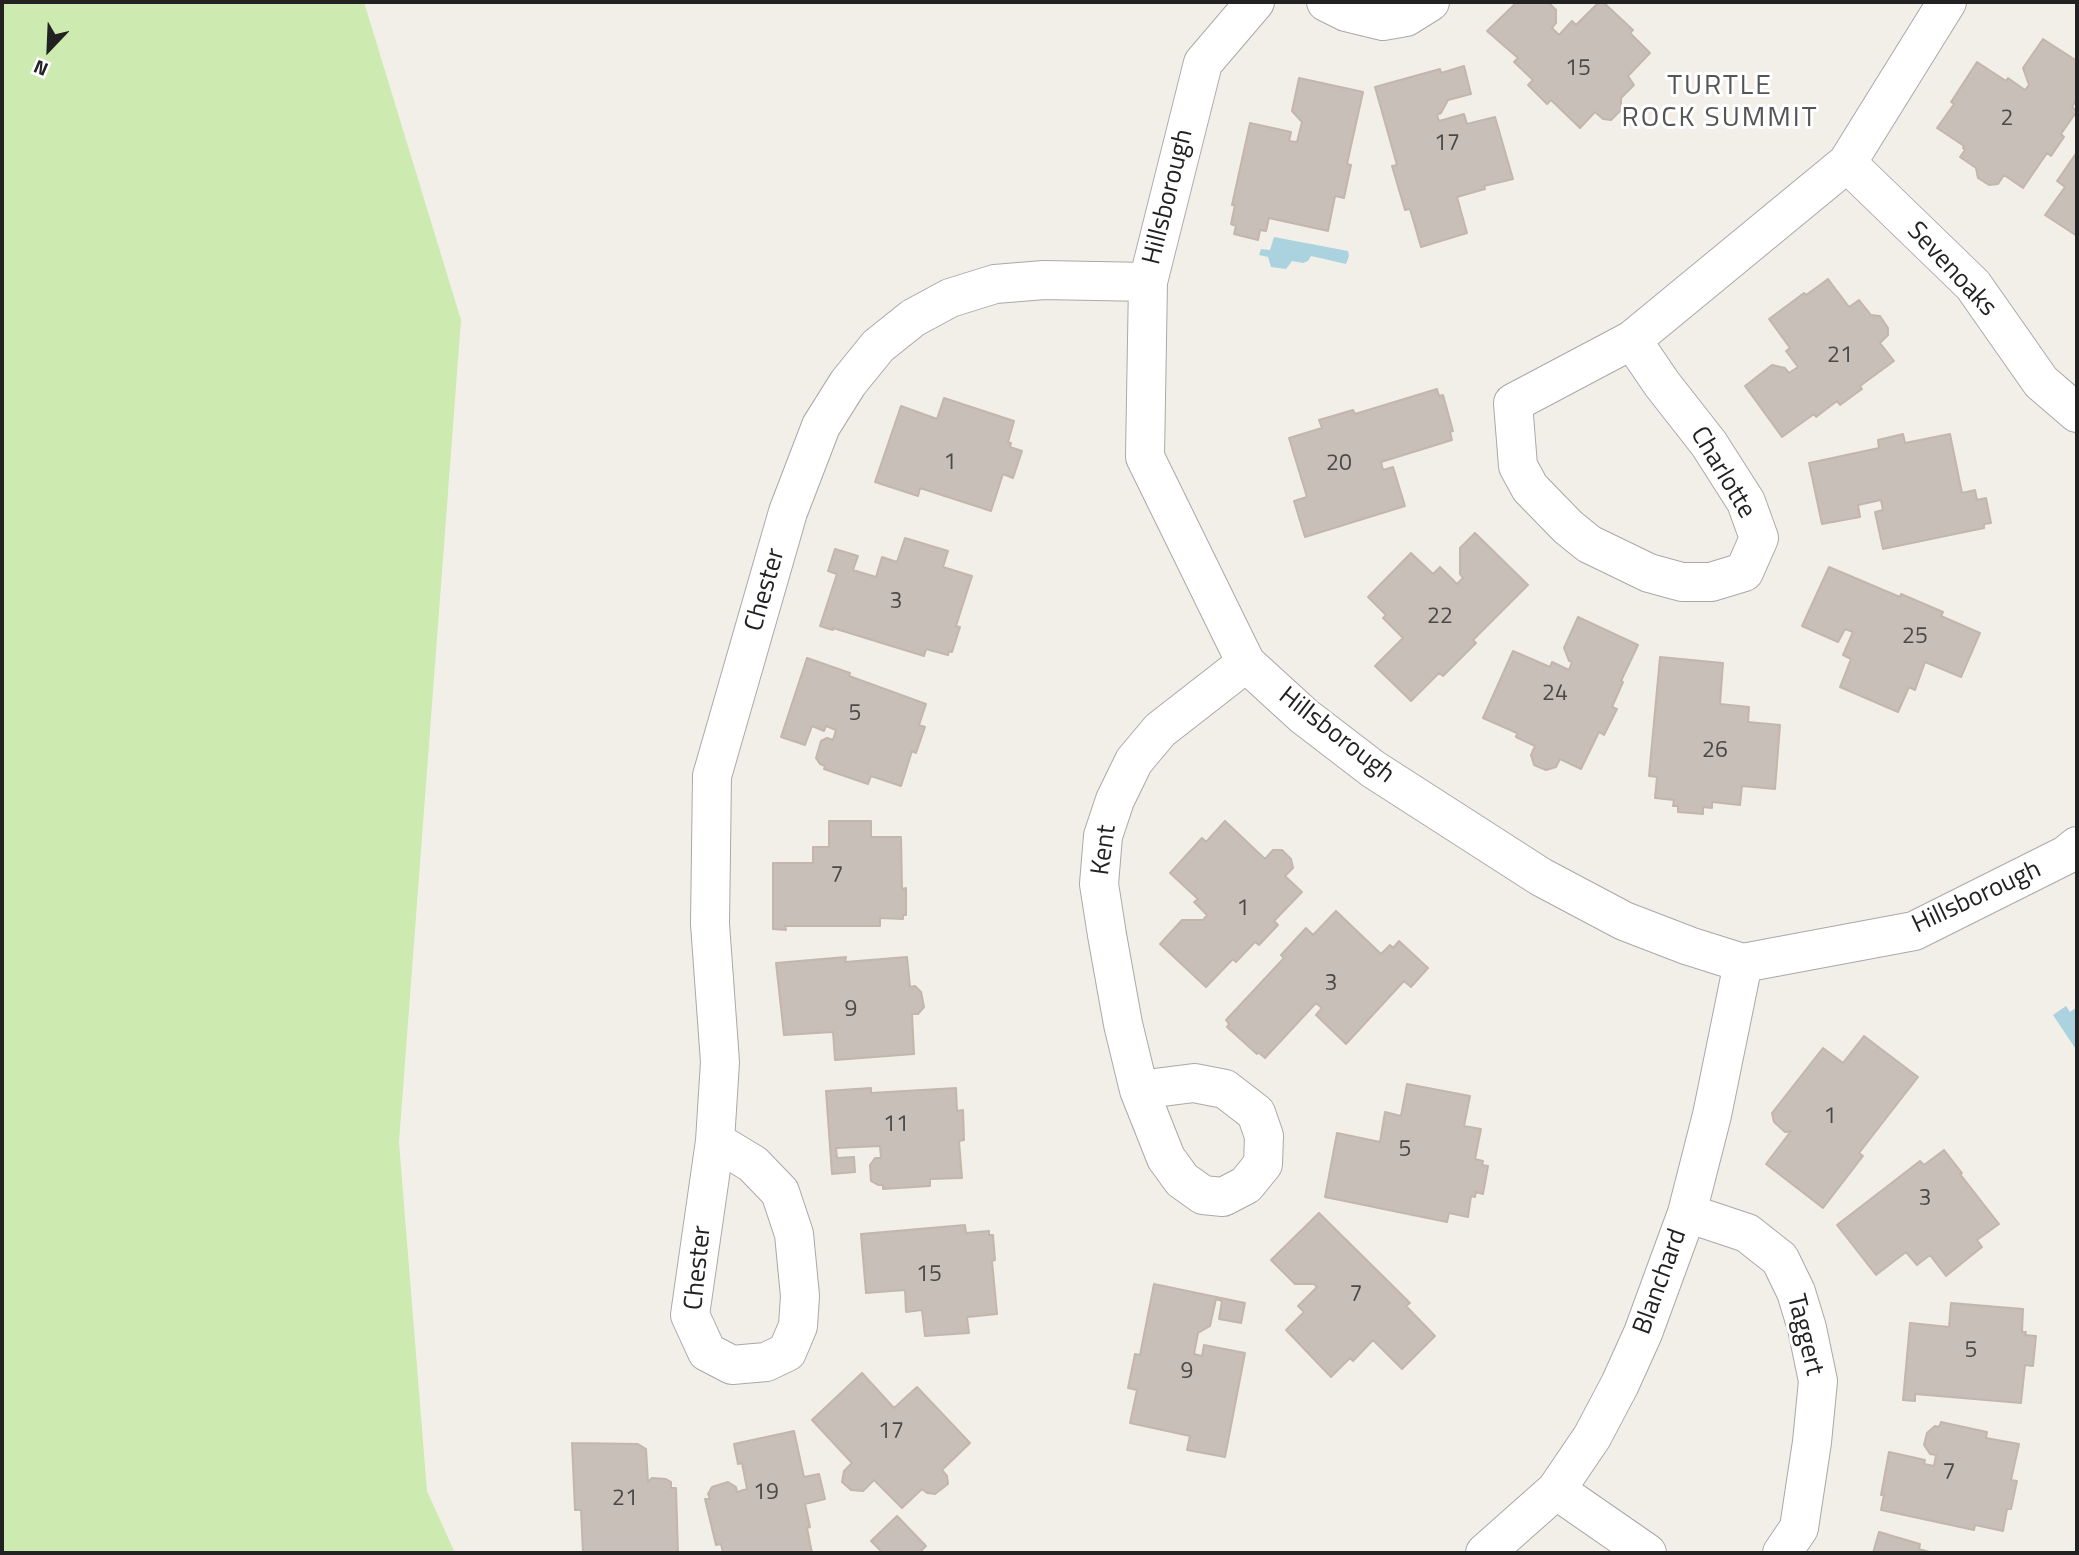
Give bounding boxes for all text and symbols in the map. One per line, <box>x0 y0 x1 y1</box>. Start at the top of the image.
north arrow <box>14 14 84 84</box>
text: N <box>29 53 52 85</box>
house number: 15 <box>1565 55 1591 83</box>
district label: TURTLE ROCK SUMMIT <box>1623 70 1817 136</box>
house number: 2 <box>2001 105 2013 133</box>
street label: Hillsborough <box>1137 126 1201 268</box>
house number: 17 <box>1434 130 1460 158</box>
street label: Sevenoaks <box>1899 216 2003 324</box>
house number: 21 <box>1827 342 1853 370</box>
street label: Charlotte <box>1683 422 1761 524</box>
house number: 1 <box>944 449 956 477</box>
house number: 20 <box>1326 450 1352 478</box>
street label: Chester <box>739 545 793 635</box>
house number: 3 <box>890 588 902 616</box>
house number: 22 <box>1427 603 1453 631</box>
house number: 25 <box>1902 623 1928 651</box>
house number: 24 <box>1542 680 1568 708</box>
street label: Hillsborough <box>1272 681 1400 791</box>
house number: 5 <box>849 700 861 728</box>
house number: 26 <box>1702 737 1728 765</box>
street label: Kent <box>1086 823 1124 877</box>
street label: Hillsborough <box>1908 855 2046 941</box>
house number: 7 <box>831 862 843 890</box>
house number: 1 <box>1237 895 1249 923</box>
house number: 3 <box>1325 970 1337 998</box>
house number: 9 <box>845 996 857 1024</box>
house number: 1 <box>1824 1103 1836 1131</box>
house number: 11 <box>883 1111 909 1139</box>
house number: 5 <box>1399 1136 1411 1164</box>
house number: 3 <box>1919 1185 1931 1213</box>
street label: Chester <box>679 1224 719 1312</box>
street label: Blanchard <box>1628 1225 1694 1339</box>
house number: 15 <box>916 1261 942 1289</box>
house number: 7 <box>1350 1281 1362 1309</box>
street label: Taggert <box>1779 1291 1829 1379</box>
house number: 5 <box>1965 1337 1977 1365</box>
house number: 9 <box>1181 1358 1193 1386</box>
house number: 17 <box>878 1418 904 1446</box>
house number: 7 <box>1943 1459 1955 1487</box>
house number: 19 <box>753 1479 779 1507</box>
house number: 21 <box>612 1485 638 1513</box>

